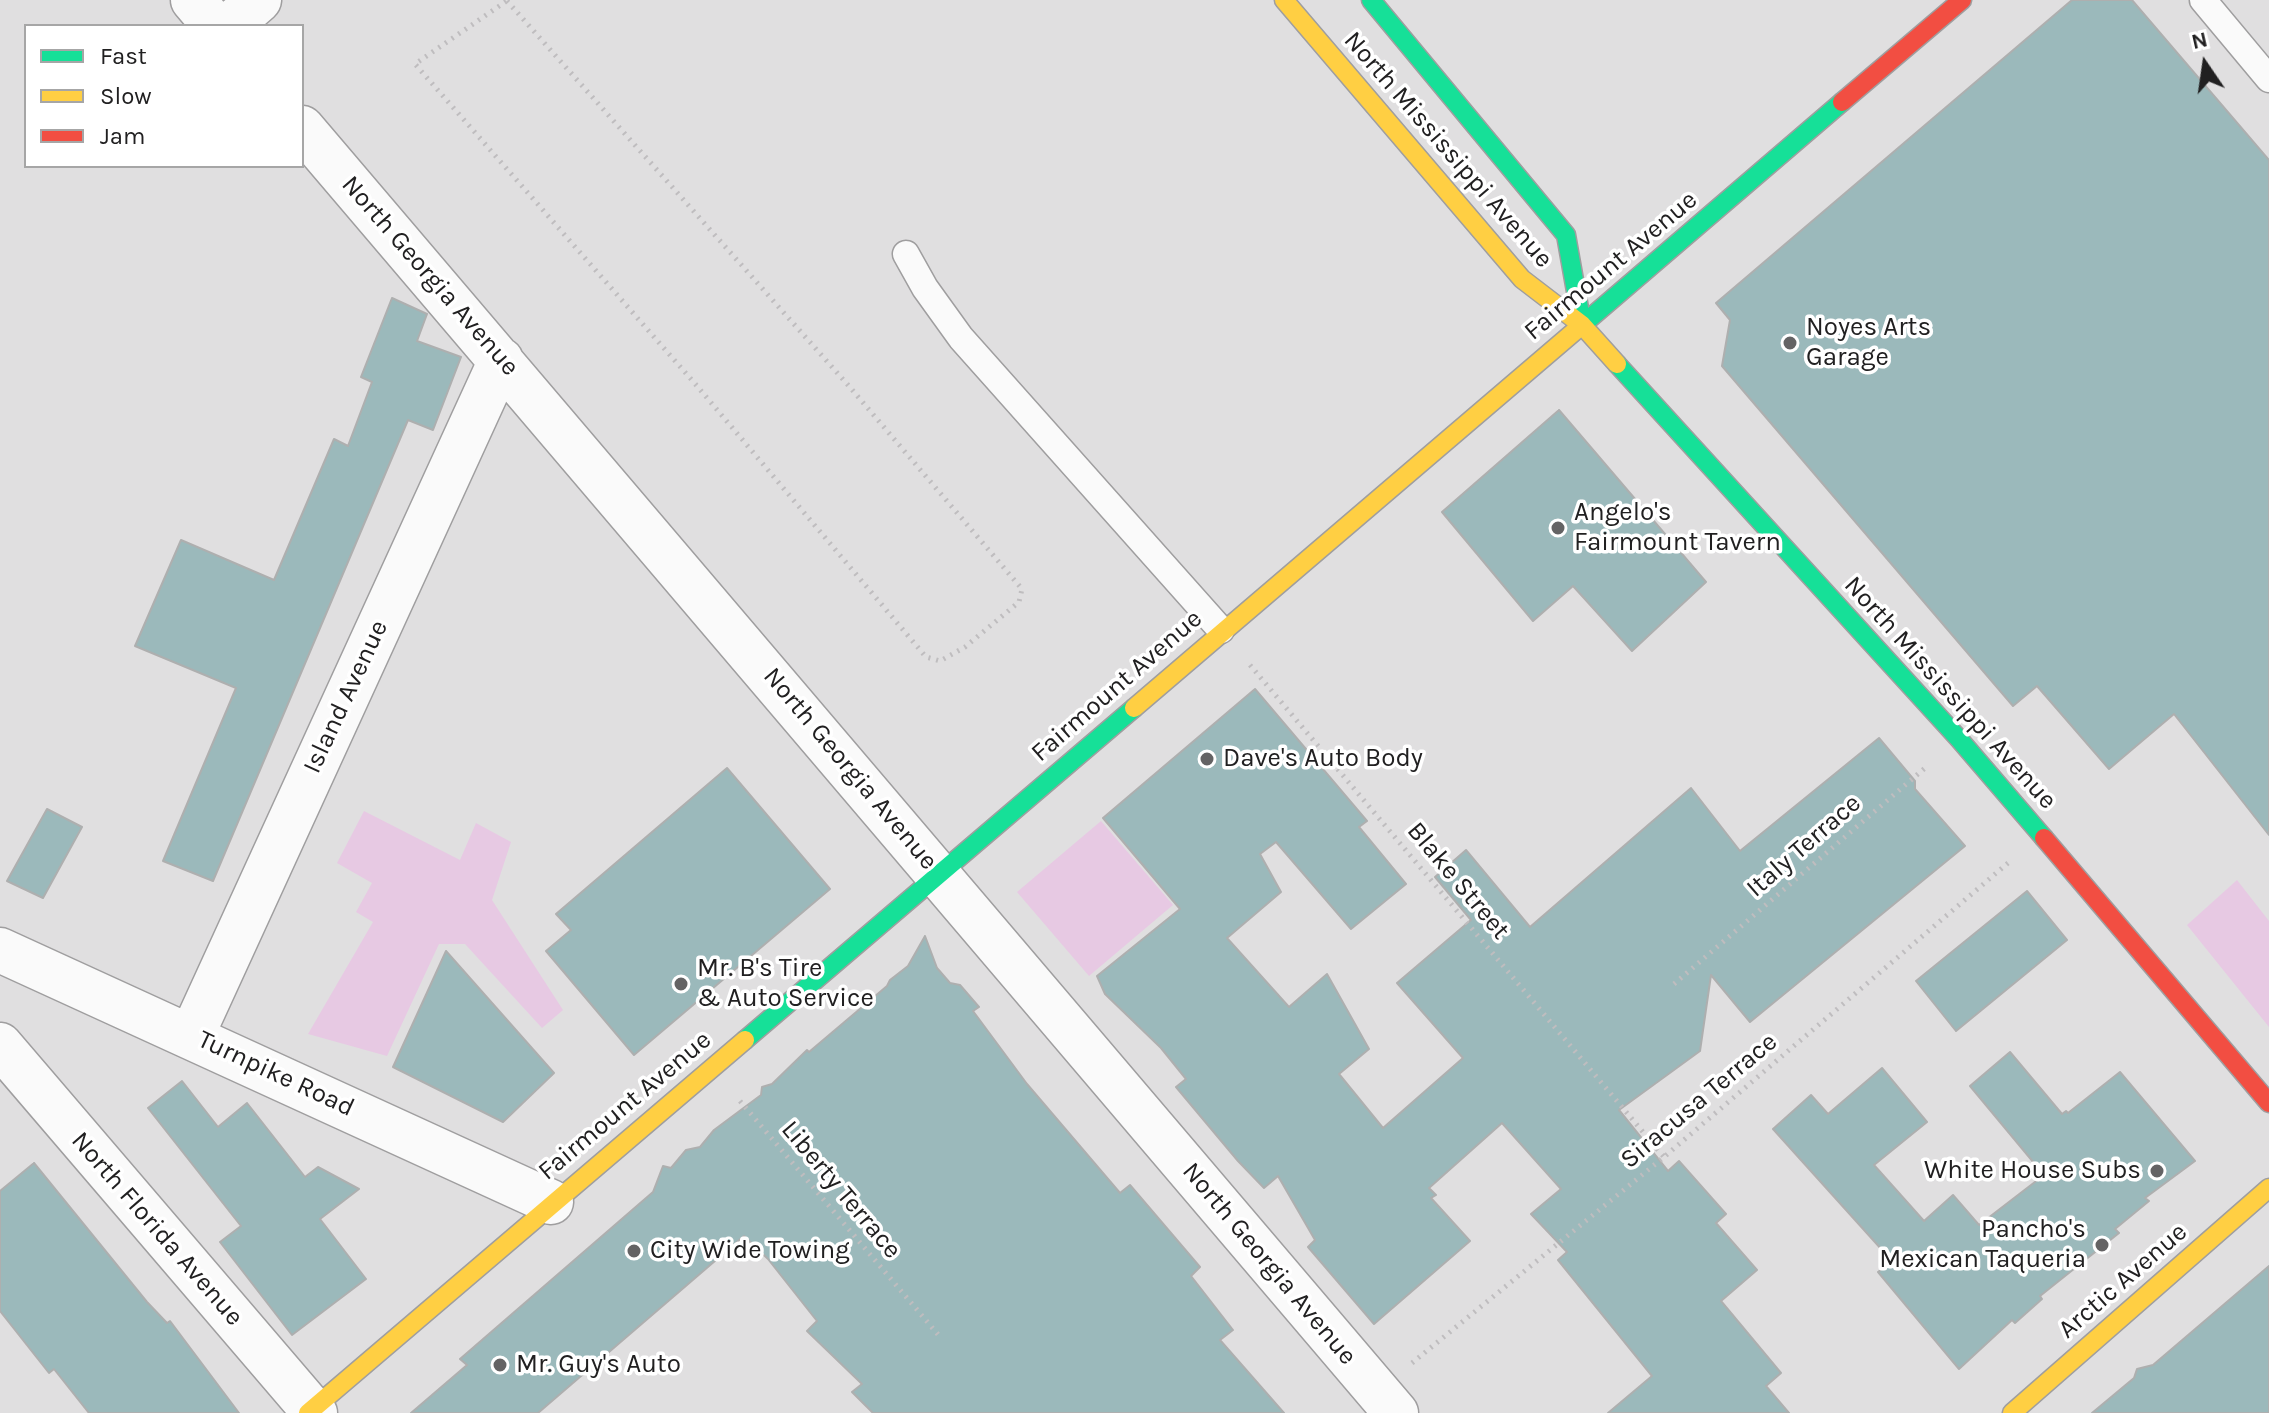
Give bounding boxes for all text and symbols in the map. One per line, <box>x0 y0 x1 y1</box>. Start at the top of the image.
legend <box>24 24 304 168</box>
north arrow <box>2165 24 2245 104</box>
street label: North Mississippi Avenue <box>1337 25 1559 275</box>
text: N <box>2189 26 2210 55</box>
text: Fast <box>100 42 147 70</box>
text: Slow <box>100 82 152 110</box>
text: Jam <box>100 122 145 150</box>
street label: North Georgia Avenue <box>335 170 525 382</box>
street label: Fairmount Avenue <box>1518 185 1704 347</box>
place label: Noyes Arts Garage <box>1806 312 1931 374</box>
marker: Noyes Arts Garage <box>1781 334 1799 352</box>
place label: Angelo's Fairmount Tavern <box>1574 497 1781 558</box>
marker: Angelo's Fairmount Tavern <box>1549 519 1567 537</box>
street label: North Mississippi Avenue <box>1837 570 2063 816</box>
street label: Fairmount Avenue <box>1025 603 1209 769</box>
street label: Island Avenue <box>297 615 395 779</box>
street label: North Georgia Avenue <box>756 661 944 877</box>
place label: Dave's Auto Body <box>1223 743 1423 775</box>
marker: Dave's Auto Body <box>1198 750 1216 768</box>
street label: Italy Terrace <box>1740 788 1868 904</box>
street label: Blake Street <box>1400 816 1516 946</box>
place label: Mr. B's Tire & Auto Service <box>697 953 874 1014</box>
marker: Mr. B's Tire & Auto Service <box>672 975 690 993</box>
street label: Turnpike Road <box>193 1024 359 1124</box>
street label: Fairmount Avenue <box>532 1025 718 1187</box>
street label: Siracusa Terrace <box>1614 1026 1784 1176</box>
street label: Liberty Terrace <box>774 1115 908 1265</box>
street label: North Florida Avenue <box>64 1126 250 1332</box>
place label: White House Subs <box>1924 1155 2141 1187</box>
street label: North Georgia Avenue <box>1175 1156 1363 1372</box>
marker: White House Subs <box>2148 1162 2166 1180</box>
place label: Pancho's Mexican Taqueria <box>1879 1214 2086 1276</box>
street label: Arctic Avenue <box>2052 1217 2194 1345</box>
place label: City Wide Towing <box>650 1235 850 1267</box>
marker: Pancho's Mexican Taqueria <box>2093 1236 2111 1254</box>
marker: City Wide Towing <box>625 1242 643 1260</box>
place label: Mr. Guy's Auto <box>516 1349 681 1381</box>
marker: Mr. Guy's Auto <box>491 1356 509 1374</box>

